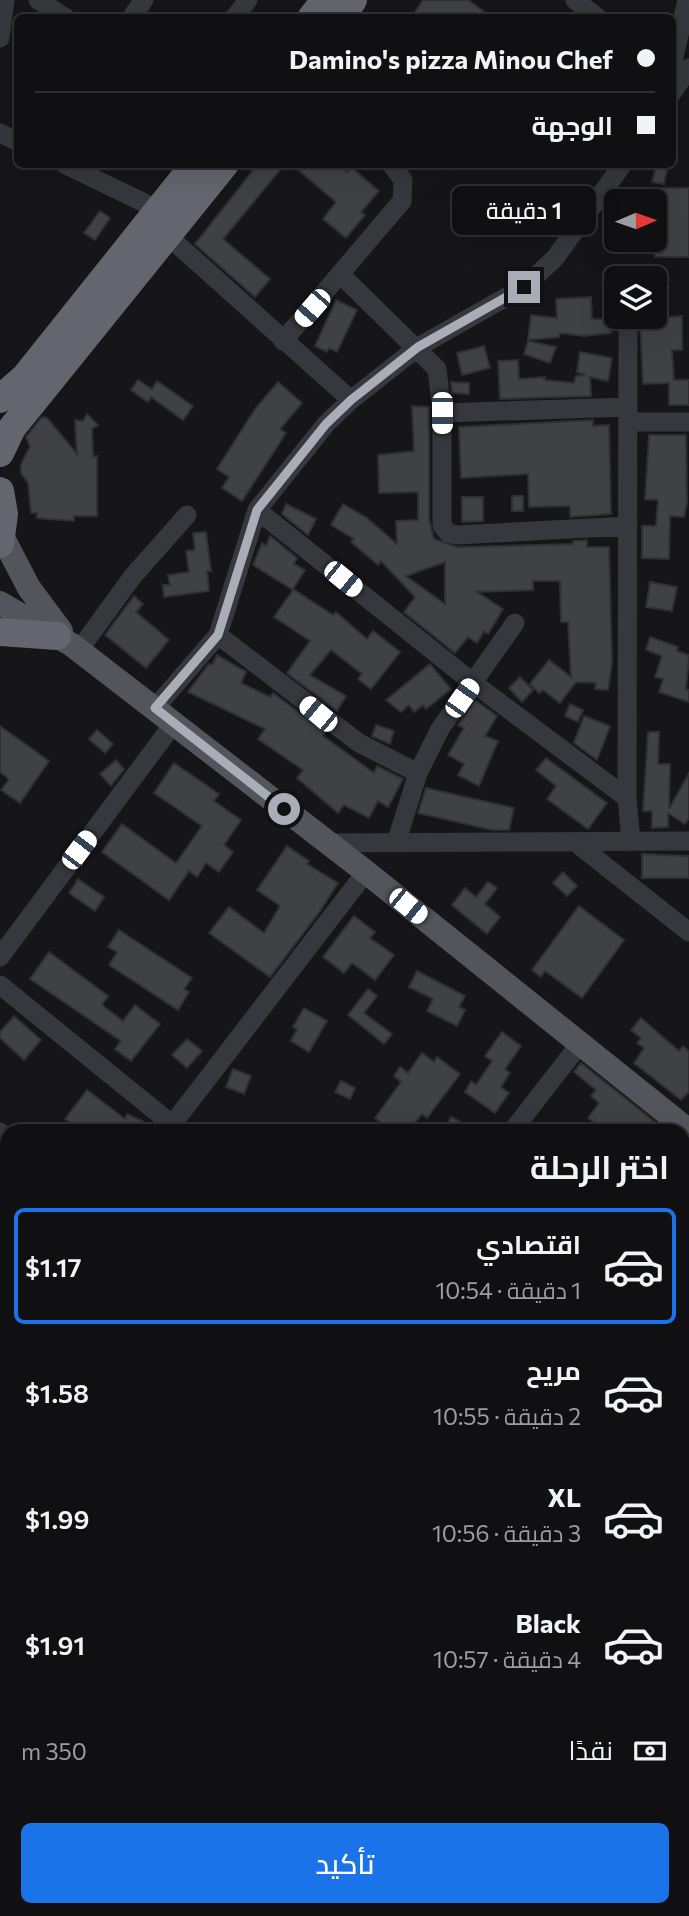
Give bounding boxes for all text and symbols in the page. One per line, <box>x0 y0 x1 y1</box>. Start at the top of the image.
text: Damino's pizza Minou Chef <box>289 43 613 74</box>
text: الوجهة <box>532 109 613 140</box>
callout: 1 دقيقة <box>452 186 596 234</box>
north arrow <box>604 189 667 252</box>
map controls <box>604 189 667 329</box>
text: 1 دقيقة <box>486 196 562 224</box>
button: layers <box>604 266 667 329</box>
route end <box>508 271 540 303</box>
car <box>291 285 334 331</box>
car <box>432 392 453 434</box>
car <box>321 558 366 600</box>
car <box>442 675 483 721</box>
car <box>296 692 341 736</box>
route start <box>268 793 300 825</box>
car <box>58 827 101 873</box>
car <box>386 885 431 927</box>
text: اختر الرحلة <box>530 1146 669 1186</box>
text: اقتصادي <box>476 1228 581 1259</box>
icon: car <box>602 1235 665 1298</box>
text: $1.17 <box>25 1251 82 1282</box>
text: 1 دقيقة · 10:54 <box>435 1276 581 1304</box>
text: مريح <box>526 1354 581 1385</box>
icon: car <box>602 1361 665 1424</box>
text: $1.58 <box>25 1377 89 1408</box>
text: 2 دقيقة · 10:55 <box>433 1402 581 1430</box>
text: XL <box>547 1481 581 1512</box>
icon: car <box>602 1487 665 1550</box>
text: $1.99 <box>25 1503 90 1534</box>
text: 3 دقيقة · 10:56 <box>432 1519 581 1547</box>
text: Black <box>515 1607 581 1638</box>
icon: car <box>602 1613 665 1676</box>
text: $1.91 <box>25 1629 85 1660</box>
text: 4 دقيقة · 10:57 <box>433 1645 581 1673</box>
icon: cash <box>631 1732 669 1770</box>
text: نقدًا <box>569 1734 613 1765</box>
text: 350 m <box>21 1737 87 1765</box>
button: تأكيد <box>21 1823 669 1903</box>

